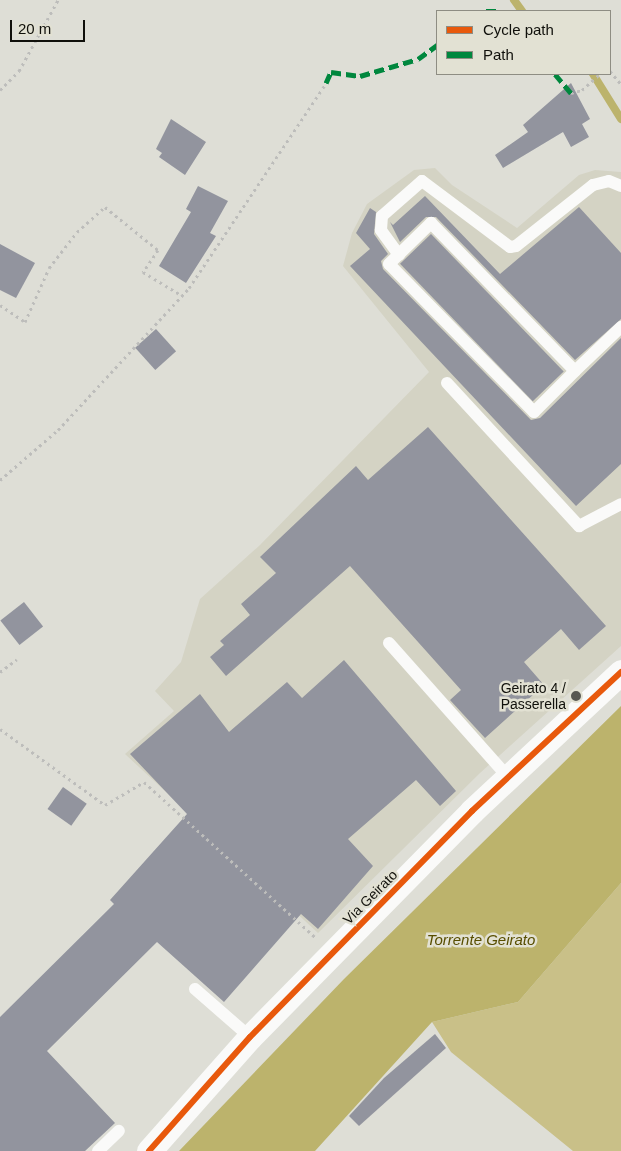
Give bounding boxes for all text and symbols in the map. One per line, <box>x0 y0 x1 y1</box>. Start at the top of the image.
scale bar <box>12 10 88 42</box>
legend <box>436 10 611 75</box>
text: 20 m <box>18 20 51 37</box>
text: Cycle path <box>483 21 554 38</box>
text: Path <box>483 46 514 63</box>
place label: Geirato 4 / Passerella <box>501 680 566 712</box>
marker: Geirato 4 / Passerella <box>570 690 582 702</box>
street label: Via Geirato <box>339 866 401 928</box>
water label: Torrente Geirato <box>427 931 535 949</box>

